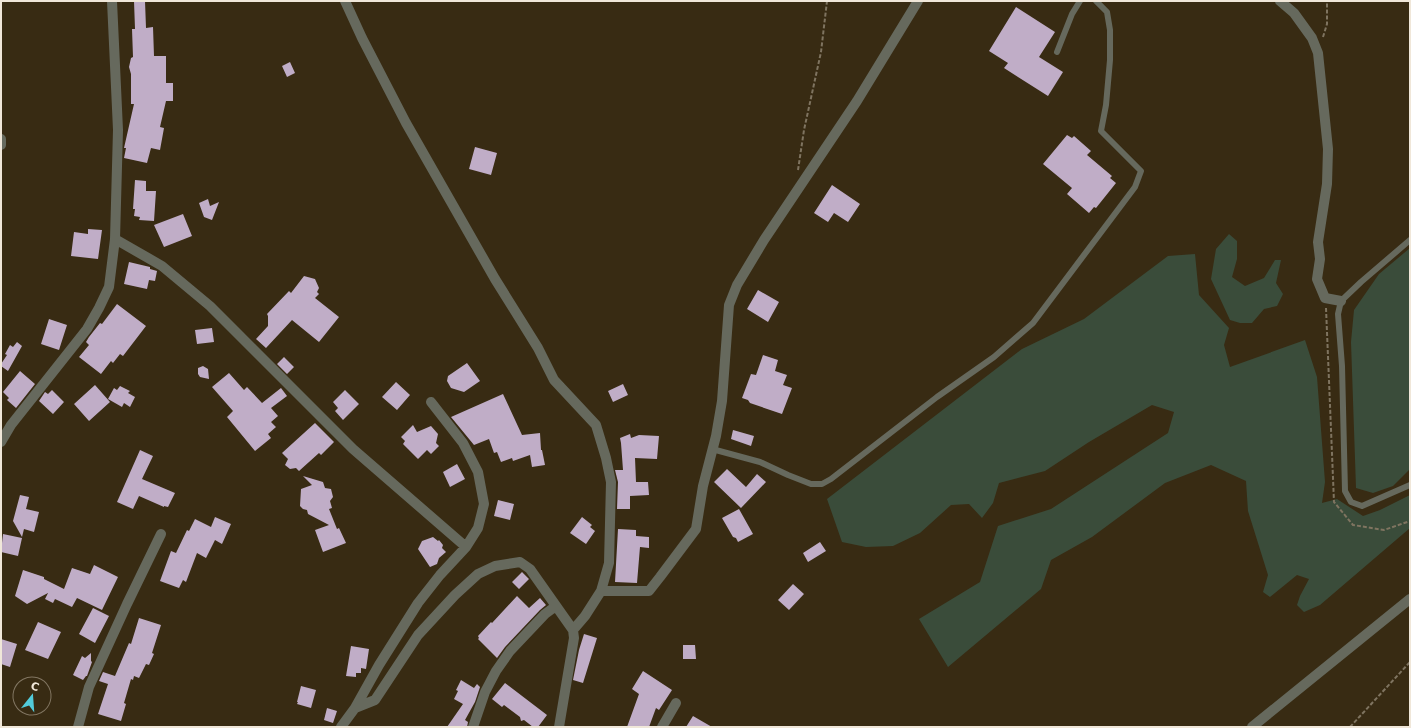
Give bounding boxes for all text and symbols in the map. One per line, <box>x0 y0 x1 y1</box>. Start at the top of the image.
north arrow <box>12 676 52 716</box>
text: С <box>29 680 41 694</box>

